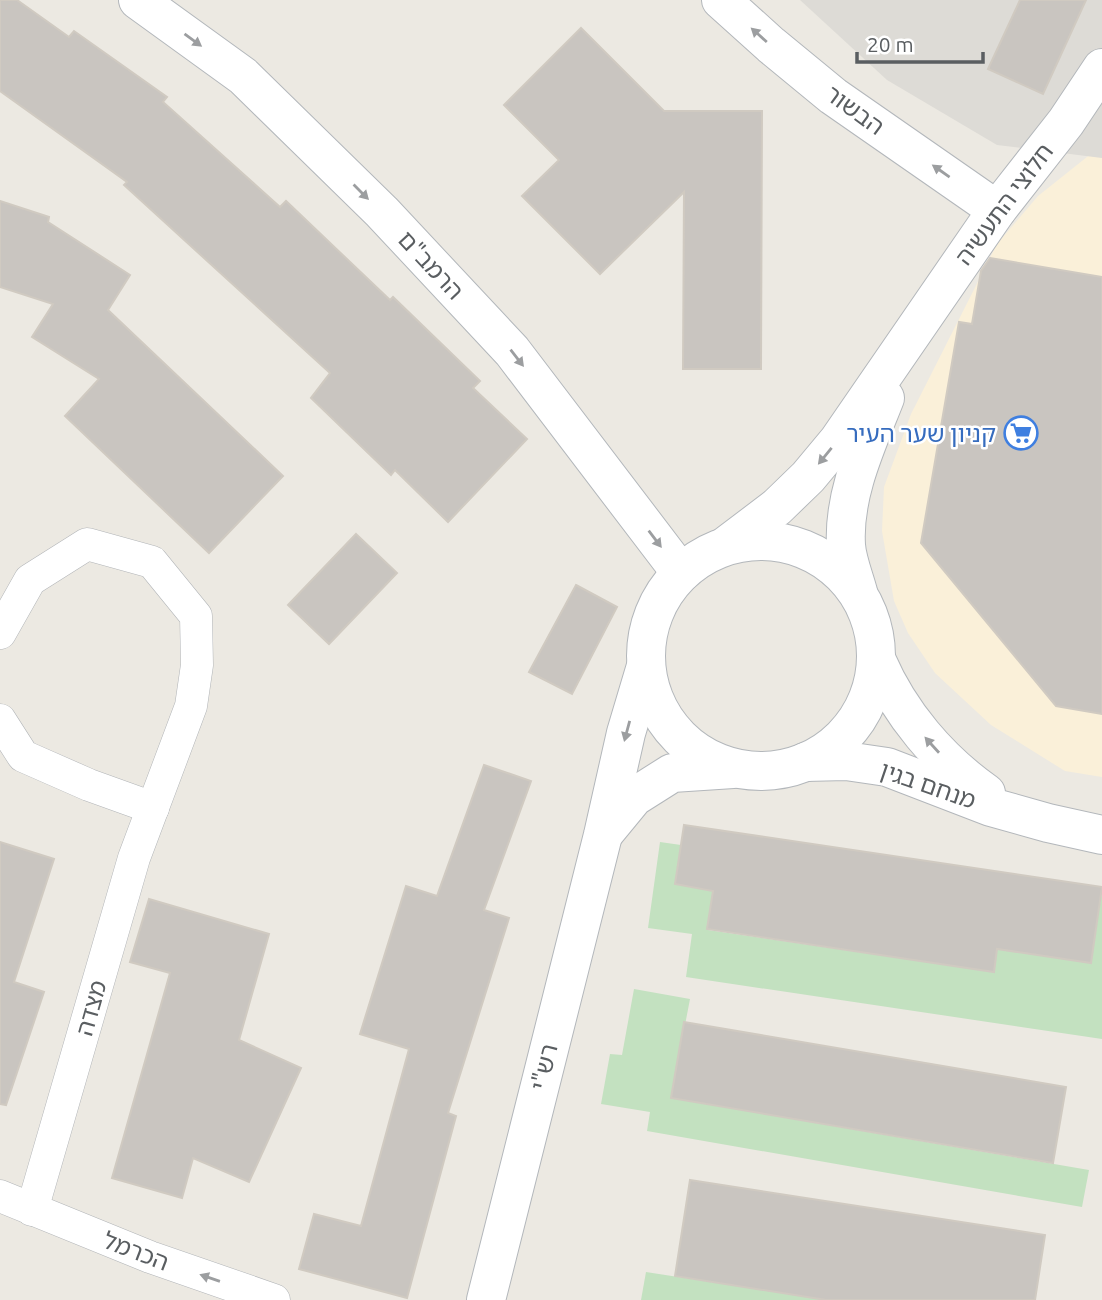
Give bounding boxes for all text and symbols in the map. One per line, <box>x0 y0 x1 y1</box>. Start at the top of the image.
scale bar <box>857 21 983 65</box>
one-way arrow <box>751 28 768 43</box>
text: 20 m <box>867 32 914 56</box>
one-way arrow <box>184 33 202 47</box>
street label: הבשור <box>820 80 890 140</box>
street label: חלוצי התעשיה <box>950 138 1058 270</box>
one-way arrow <box>932 164 950 178</box>
one-way arrow <box>353 184 370 201</box>
street label: הרמב"ם <box>393 225 469 305</box>
one-way arrow <box>510 349 524 367</box>
supermarket icon: קניון שער העיר <box>1002 414 1040 452</box>
place label: קניון שער העיר <box>846 420 996 447</box>
one-way arrow <box>818 448 833 465</box>
one-way arrow <box>648 530 662 548</box>
one-way arrow <box>621 720 632 742</box>
one-way arrow <box>925 736 940 753</box>
street label: מנחם בגין <box>876 756 980 814</box>
street label: מצדה <box>70 977 112 1039</box>
street label: רש"י <box>525 1041 563 1093</box>
street label: הכרמל <box>99 1226 173 1276</box>
one-way arrow <box>199 1272 220 1283</box>

